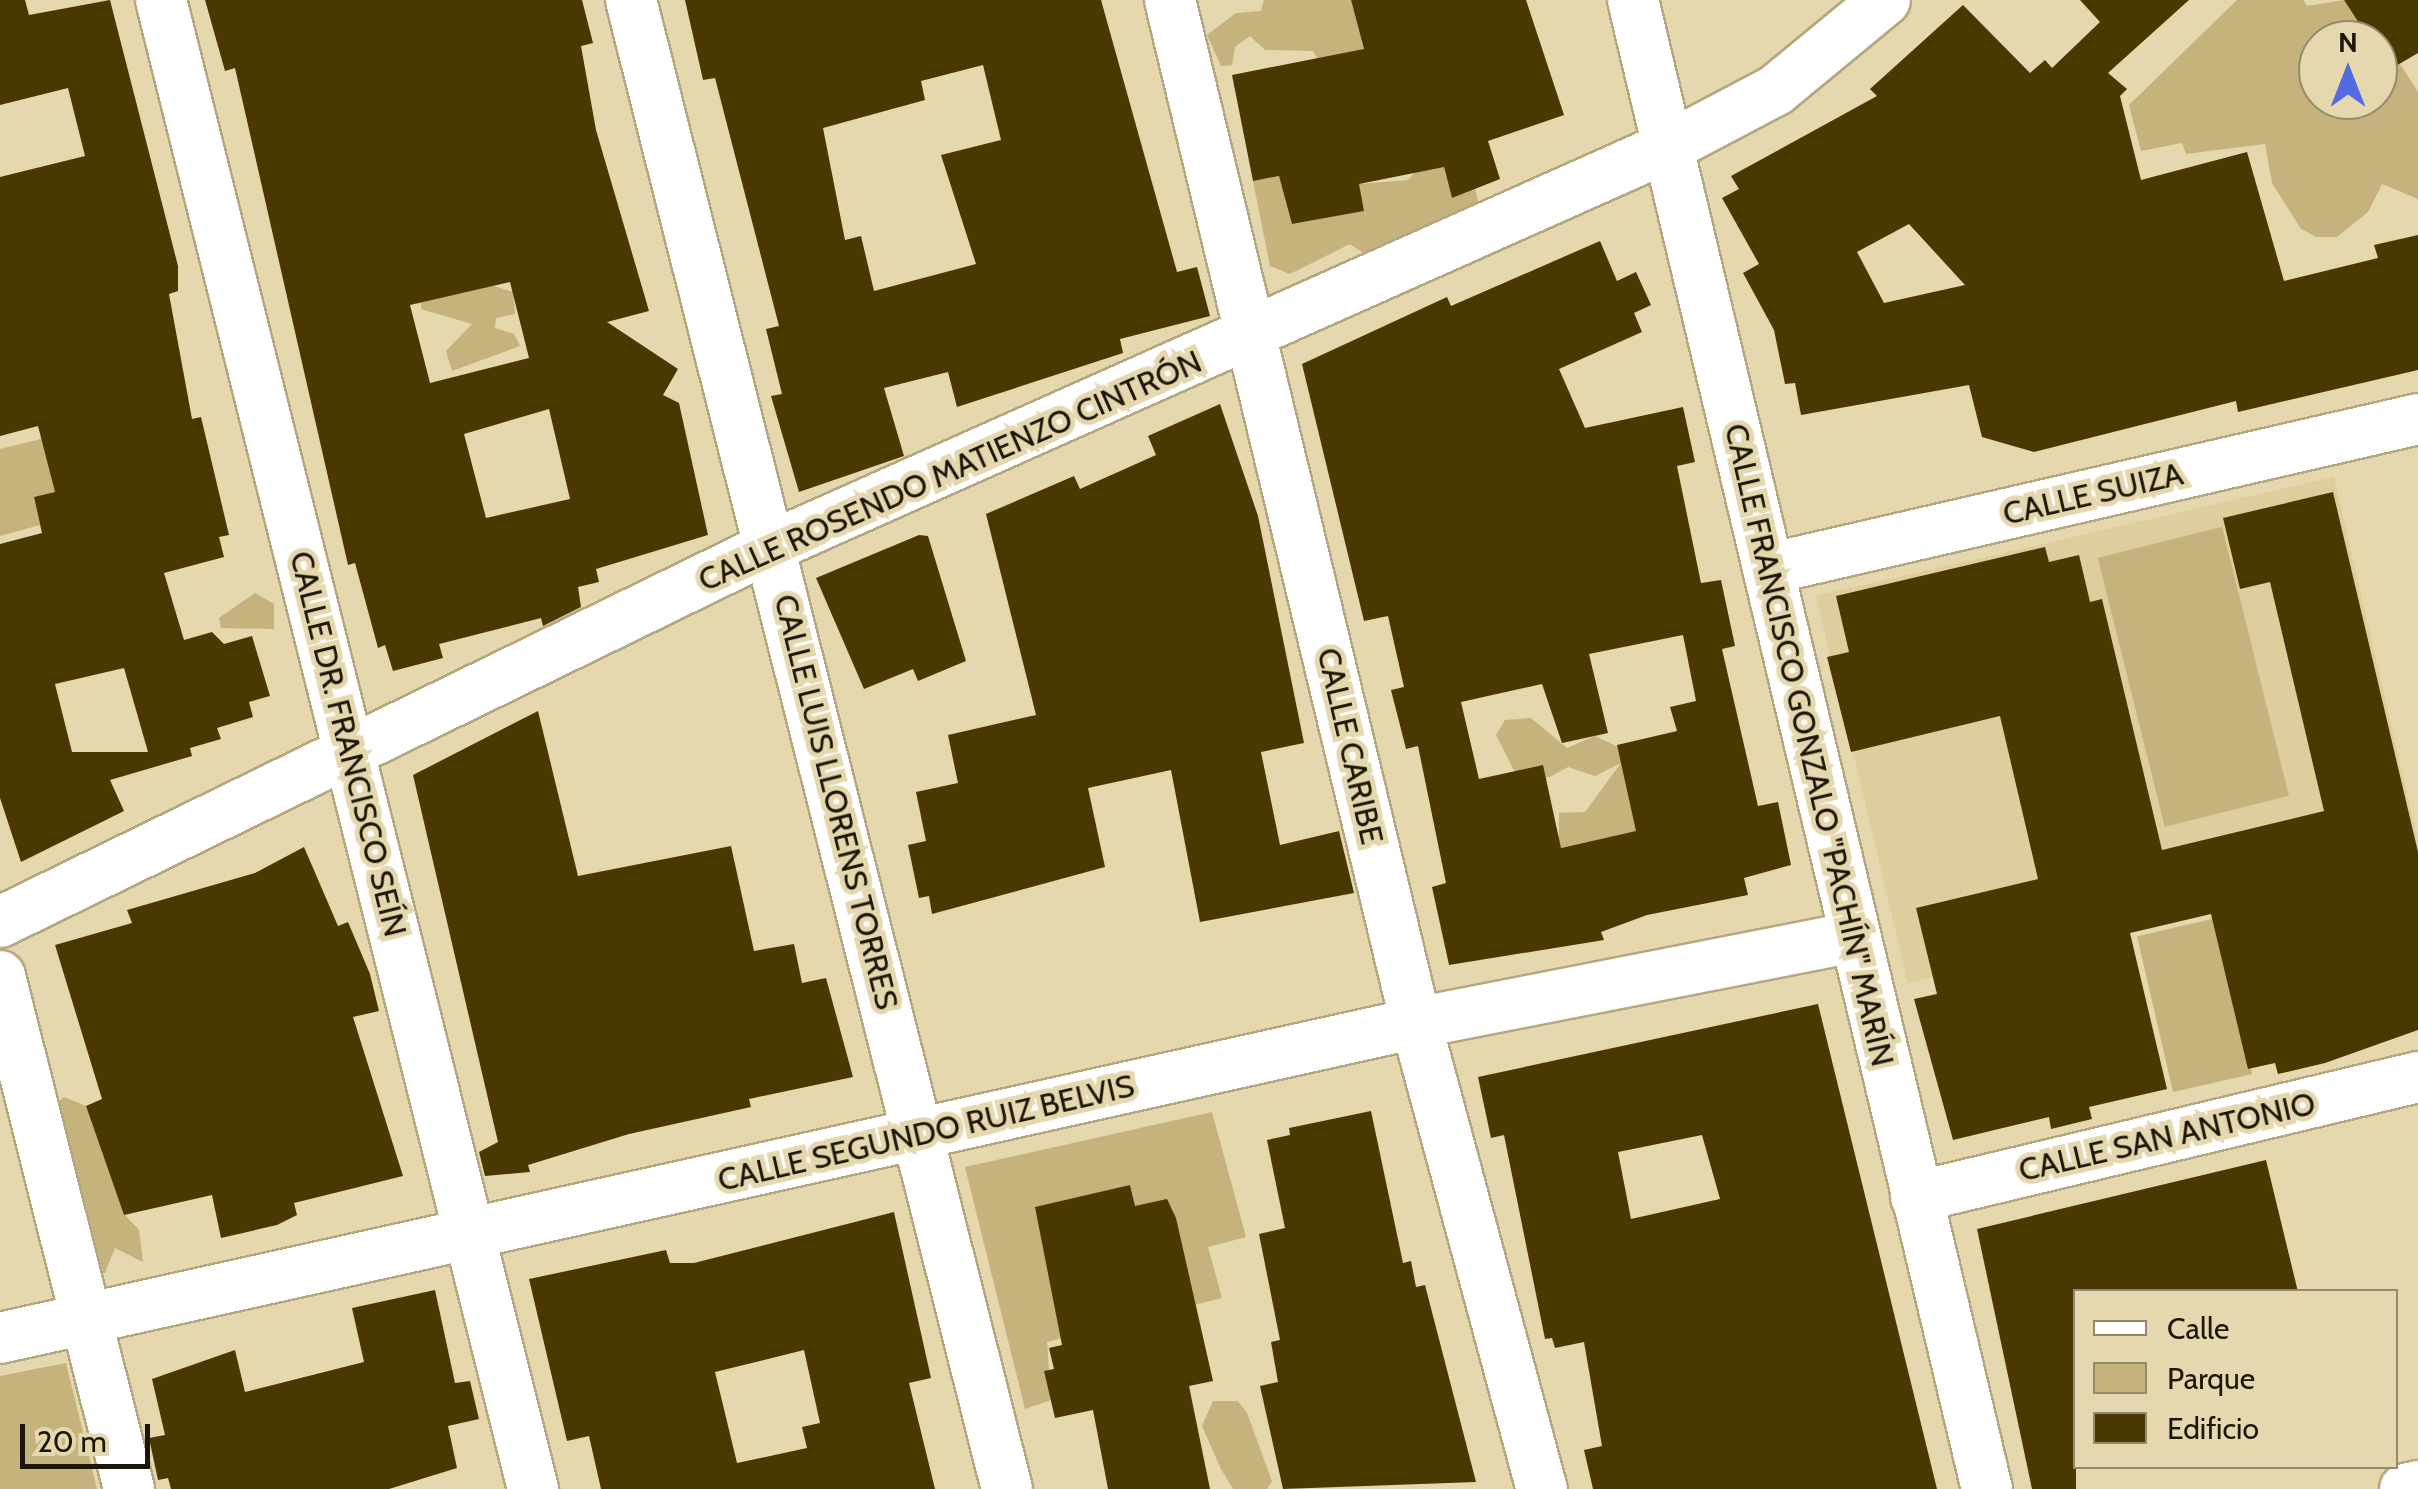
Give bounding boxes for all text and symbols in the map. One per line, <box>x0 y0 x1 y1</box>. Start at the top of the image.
north arrow <box>2298 20 2398 120</box>
text: N <box>2338 25 2358 59</box>
street label: CALLE ROSENDO MATIENZO CINTRÓN <box>693 342 1207 600</box>
street label: CALLE FRANCISCO GONZALO "PACHÍN" MARÍN <box>1716 420 1902 1070</box>
street label: CALLE SUIZA <box>1999 455 2187 533</box>
street label: CALLE DR. FRANCISCO SEÍN <box>281 547 415 941</box>
street label: CALLE LUIS LLORENS TORRES <box>766 590 906 1014</box>
street label: CALLE CARIBE <box>1309 644 1391 848</box>
street label: CALLE SEGUNDO RUIZ BELVIS <box>714 1066 1138 1200</box>
street label: CALLE SAN ANTONIO <box>2015 1084 2319 1190</box>
legend <box>2073 1289 2398 1469</box>
text: Calle <box>2167 1310 2229 1347</box>
text: Parque <box>2167 1360 2255 1397</box>
scale bar <box>25 1404 155 1466</box>
text: Edificio <box>2167 1410 2259 1447</box>
text: 20 m <box>37 1423 107 1460</box>

